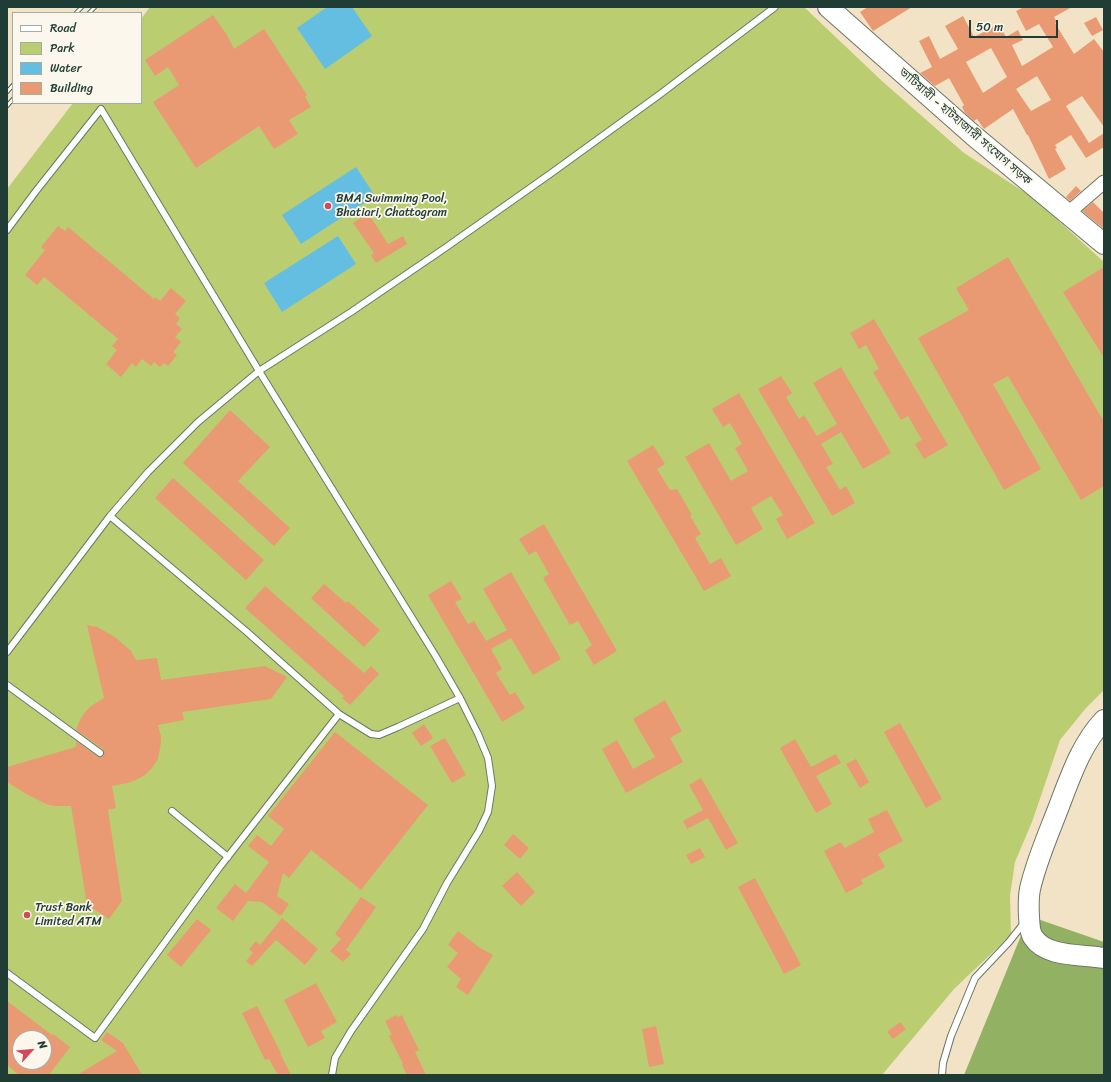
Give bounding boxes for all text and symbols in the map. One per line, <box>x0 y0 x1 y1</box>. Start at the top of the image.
legend <box>12 12 142 104</box>
scale bar <box>971 12 1060 38</box>
text: 50 m <box>976 16 1003 38</box>
text: Road <box>50 17 76 39</box>
text: Park <box>50 37 75 59</box>
text: Water <box>50 57 82 79</box>
street label: ভাটিয়ারী - হাটহাজারী সংযোগ সড়ক <box>896 65 1034 189</box>
text: Building <box>50 77 93 99</box>
place label: BMA Swimming Pool, Bhatiari, Chattogram <box>336 192 447 220</box>
marker: BMA Swimming Pool, Bhatiari, Chattogram <box>323 201 333 211</box>
place label: Trust Bank Limited ATM <box>35 901 102 929</box>
marker: Trust Bank Limited ATM <box>22 910 32 920</box>
north arrow <box>12 1030 52 1070</box>
text: N <box>32 1037 52 1052</box>

